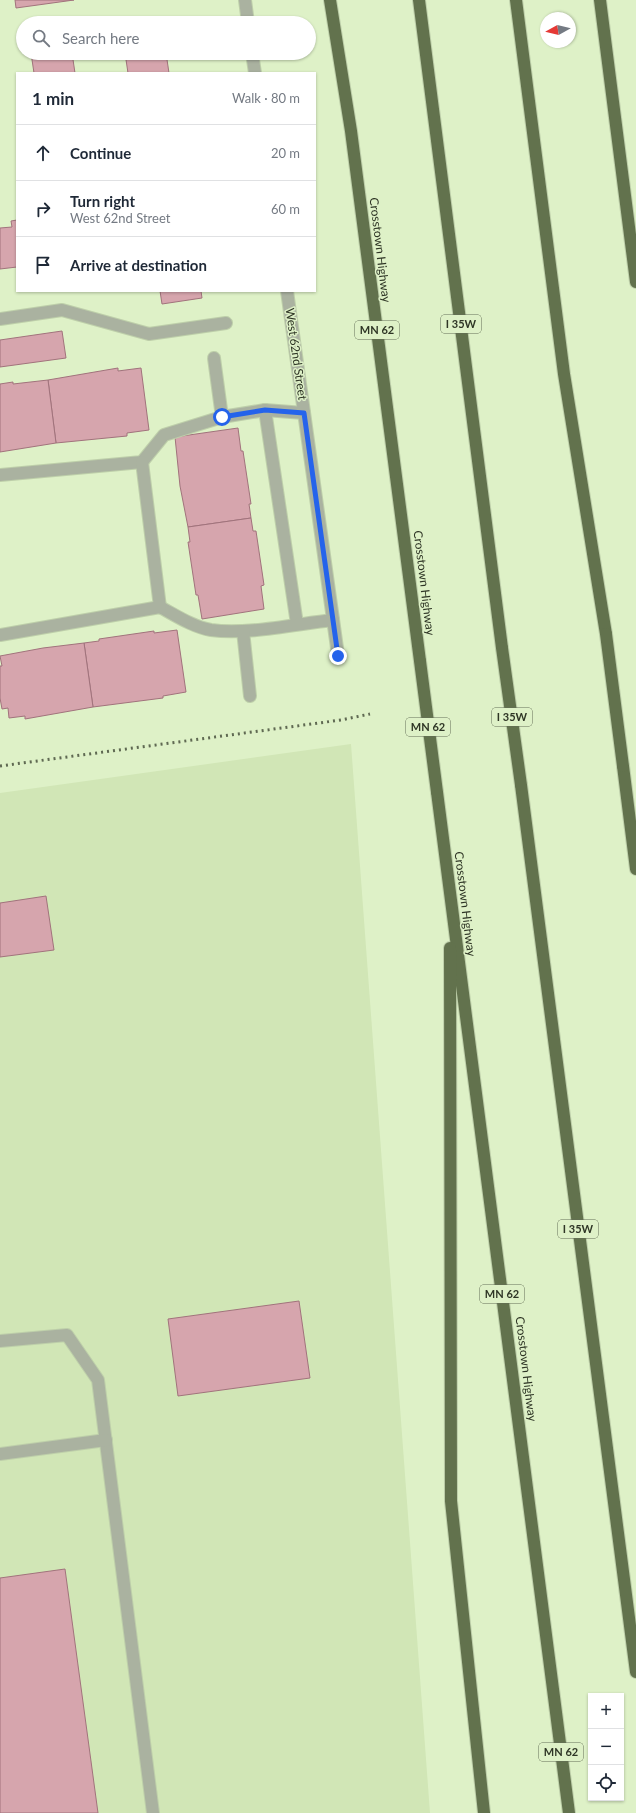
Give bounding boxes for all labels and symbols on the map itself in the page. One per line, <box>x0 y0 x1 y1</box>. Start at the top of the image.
north arrow <box>540 12 576 48</box>
street label: Crosstown Highway <box>367 197 394 304</box>
street label: West 62nd Street <box>283 307 310 402</box>
road number: I 35W <box>441 315 481 333</box>
road number: MN 62 <box>355 321 399 339</box>
route start <box>213 408 231 426</box>
street label: Crosstown Highway <box>411 530 438 637</box>
route end <box>329 647 347 665</box>
road number: I 35W <box>492 708 532 726</box>
road number: MN 62 <box>406 718 450 736</box>
street label: Crosstown Highway <box>452 851 479 958</box>
road number: I 35W <box>558 1220 598 1238</box>
road number: MN 62 <box>480 1285 524 1303</box>
street label: Crosstown Highway <box>513 1316 540 1423</box>
road number: MN 62 <box>539 1743 583 1761</box>

